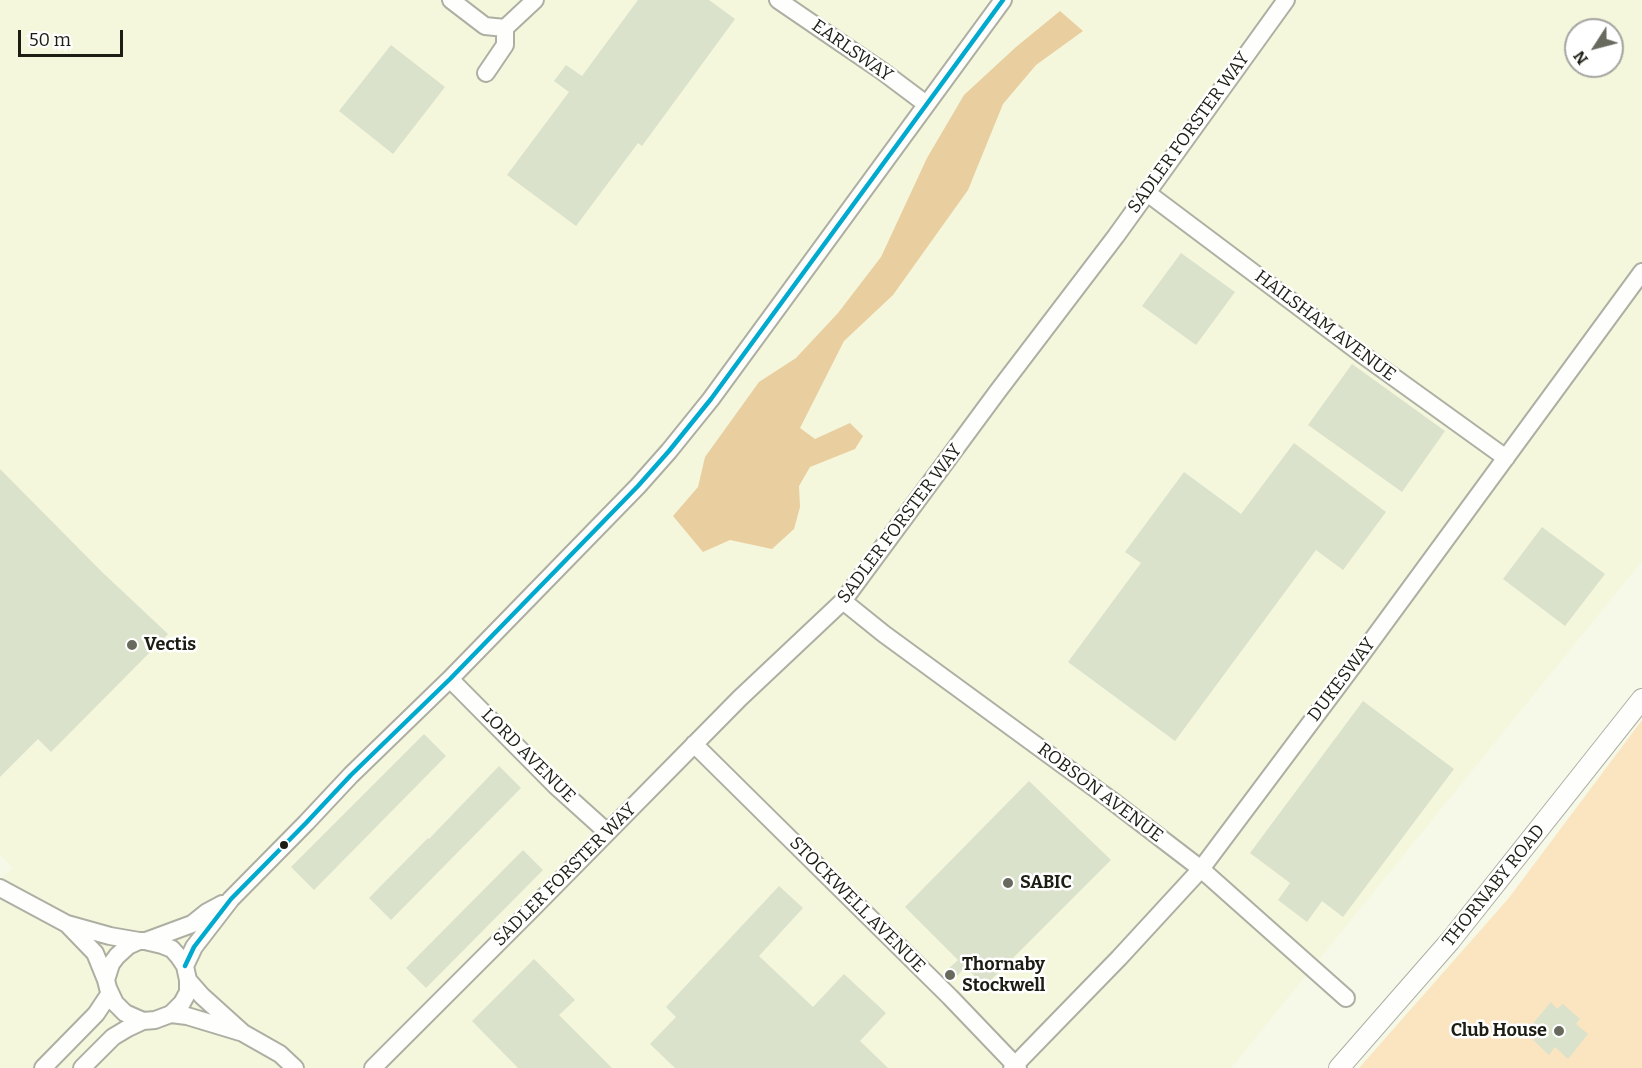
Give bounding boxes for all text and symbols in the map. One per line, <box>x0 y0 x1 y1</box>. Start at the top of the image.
street label: EARLSWAY <box>807 15 897 87</box>
scale bar <box>21 18 126 56</box>
north arrow <box>1564 18 1624 78</box>
text: 50 m <box>29 29 71 51</box>
text: N <box>1569 47 1592 68</box>
street label: SADLER FORSTER WAY <box>1123 48 1255 218</box>
street label: HAILSHAM AVENUE <box>1250 266 1400 386</box>
street label: SADLER FORSTER WAY <box>833 440 967 608</box>
place label: Vectis <box>144 634 196 656</box>
street label: DUKESWAY <box>1304 634 1380 726</box>
marker: Vectis <box>125 638 139 652</box>
street label: LORD AVENUE <box>477 705 579 807</box>
street label: ROBSON AVENUE <box>1033 739 1167 847</box>
street label: SADLER FORSTER WAY <box>489 799 641 951</box>
street label: THORNABY ROAD <box>1438 821 1550 951</box>
street label: STOCKWELL AVENUE <box>785 833 929 977</box>
unlabelled marker <box>278 839 290 851</box>
place label: SABIC <box>1020 872 1072 894</box>
marker: SABIC <box>1001 876 1015 890</box>
place label: Thornaby Stockwell <box>962 954 1045 996</box>
marker: Thornaby Stockwell <box>943 968 957 982</box>
place label: Club House <box>1451 1020 1547 1042</box>
marker: Club House <box>1552 1024 1566 1038</box>

